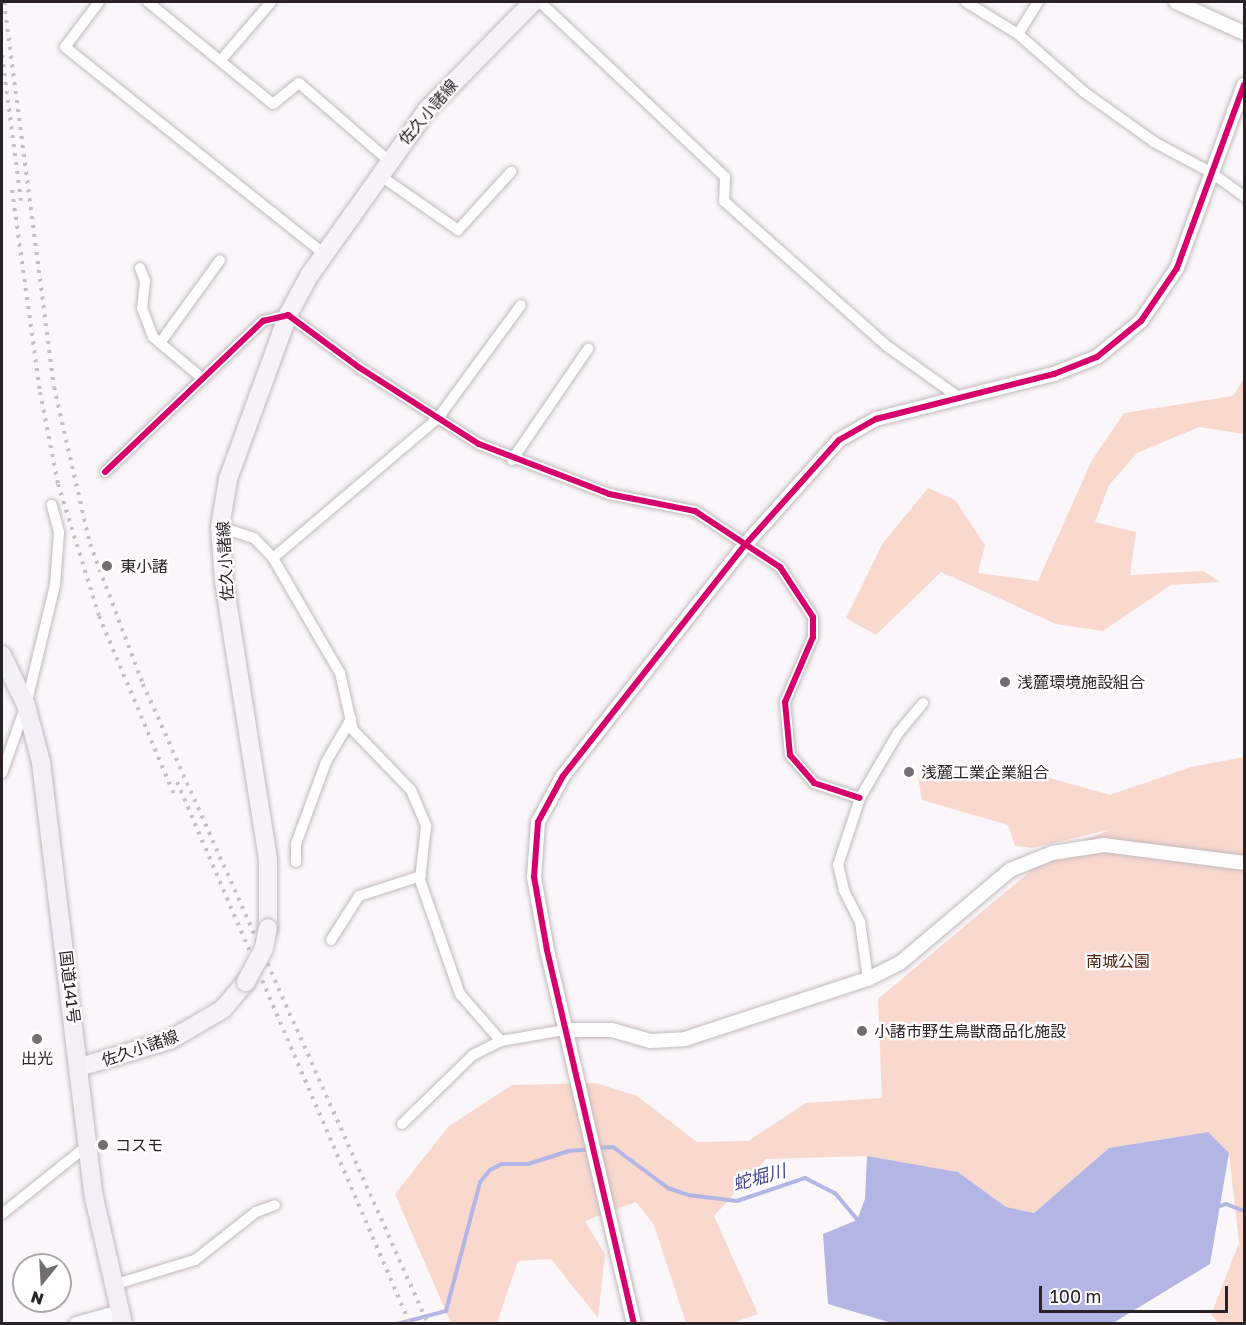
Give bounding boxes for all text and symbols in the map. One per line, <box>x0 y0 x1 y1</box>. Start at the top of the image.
street label: 佐久小諸線 <box>395 76 461 148</box>
street label: 佐久小諸線 <box>213 521 237 601</box>
place label: 東小諸 <box>120 556 168 576</box>
marker: 東小諸 <box>98 557 116 575</box>
place label: 浅麓環境施設組合 <box>1017 672 1145 692</box>
marker: 浅麓環境施設組合 <box>998 675 1012 689</box>
place label: 浅麓工業企業組合 <box>921 762 1049 782</box>
marker: 浅麓工業企業組合 <box>902 765 916 779</box>
street label: 国道141号 <box>56 949 84 1025</box>
park label: 南城公園 <box>1086 951 1150 971</box>
place label: 小諸市野生鳥獣商品化施設 <box>874 1021 1066 1041</box>
marker: 小諸市野生鳥獣商品化施設 <box>855 1024 869 1038</box>
street label: 佐久小諸線 <box>99 1026 181 1070</box>
marker: 出光 <box>30 1032 44 1046</box>
place label: 出光 <box>21 1048 53 1068</box>
place label: コスモ <box>115 1135 163 1155</box>
marker: コスモ <box>96 1138 110 1152</box>
water label: 蛇堀川 <box>730 1160 788 1194</box>
north arrow <box>12 1253 72 1313</box>
scale bar <box>1042 1274 1231 1312</box>
text: 100 m <box>1050 1285 1101 1307</box>
text: N <box>28 1287 46 1310</box>

